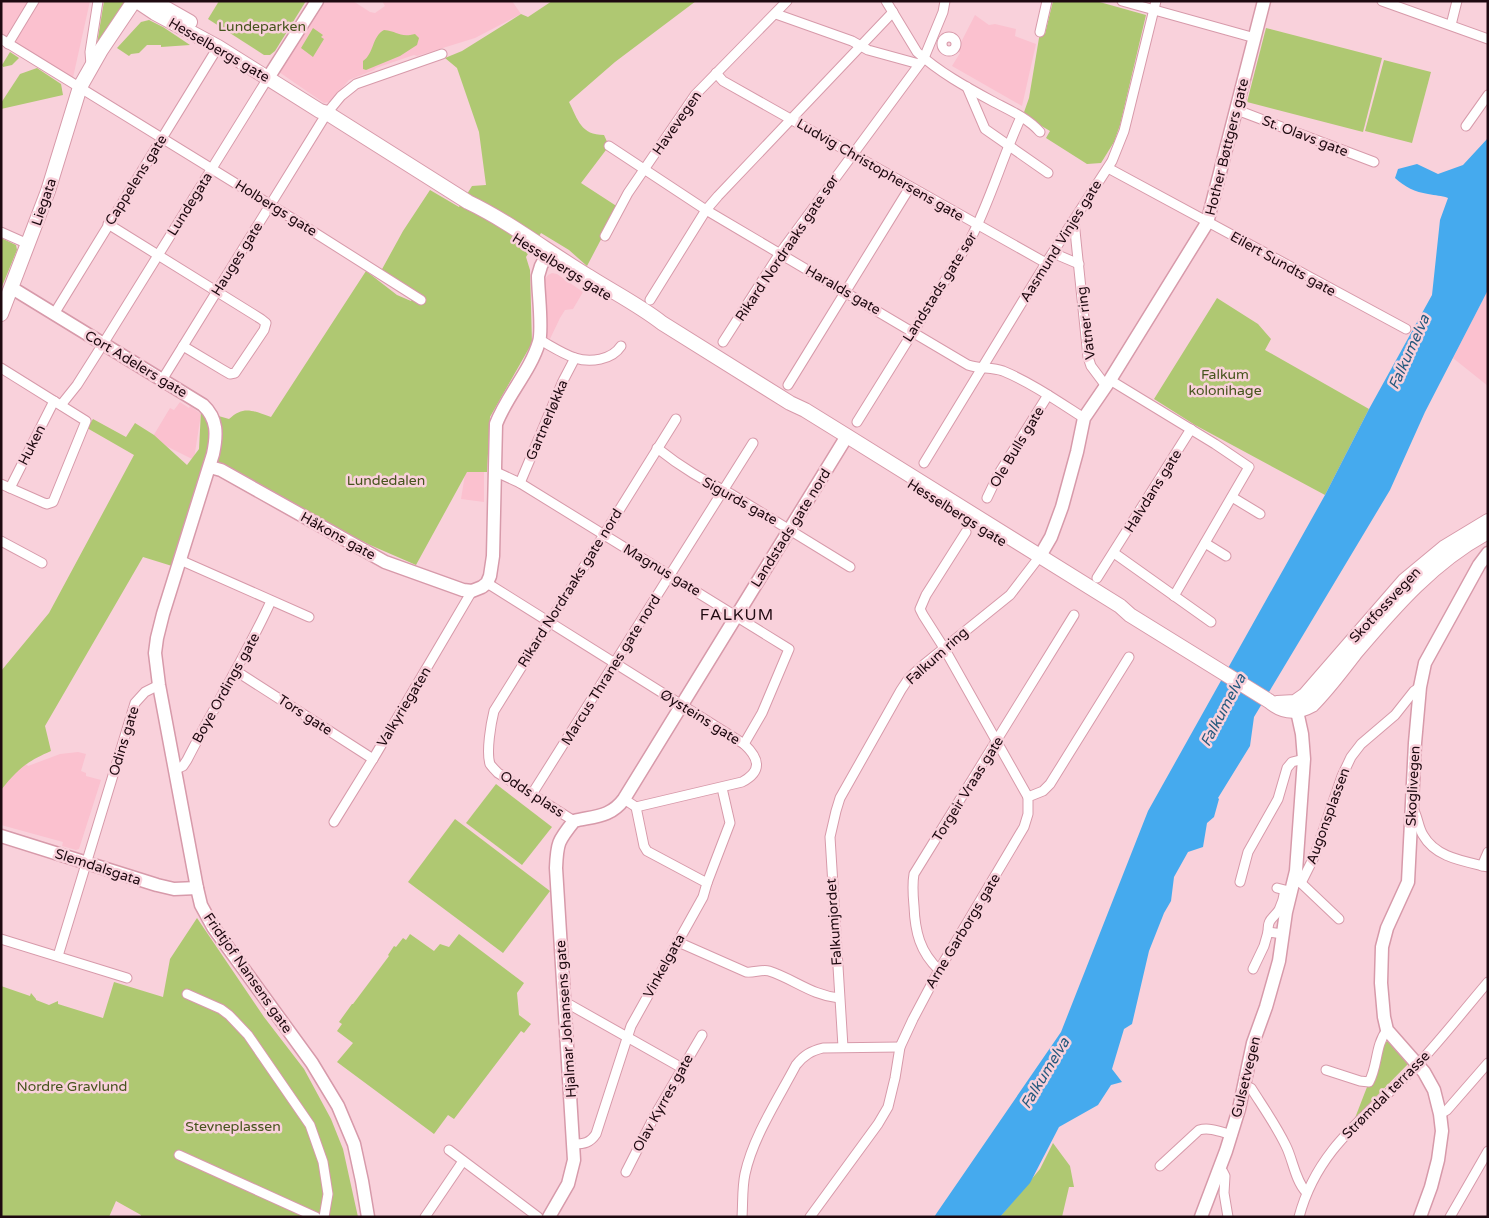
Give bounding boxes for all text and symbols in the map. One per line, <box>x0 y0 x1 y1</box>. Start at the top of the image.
street label: Hesselbergs gate <box>165 14 273 86</box>
park label: Lundeparken <box>218 18 306 35</box>
street label: Hother Bøttgers gate <box>1202 77 1252 217</box>
street label: Havevegen <box>649 88 705 158</box>
street label: St. Olavs gate <box>1260 112 1351 160</box>
street label: Ludvig Christophersens gate <box>793 115 967 225</box>
street label: Cappelens gate <box>101 132 171 228</box>
street label: Lundegata <box>164 169 216 239</box>
street label: Rikard Nordraaks gate sør <box>732 171 843 324</box>
street label: Liegata <box>28 176 60 228</box>
street label: Holbergs gate <box>232 176 320 240</box>
street label: Aasmund Vinjes gate <box>1017 177 1105 305</box>
street label: Hauges gate <box>208 219 266 299</box>
street label: Landstads gate sør <box>899 228 981 345</box>
street label: Eilert Sundts gate <box>1227 228 1339 300</box>
street label: Hesselbergs gate <box>509 230 615 304</box>
street label: Haralds gate <box>802 262 884 318</box>
street label: Vatner ring <box>1073 285 1099 361</box>
water label: Falkumelva <box>1385 311 1434 392</box>
street label: Cort Adelers gate <box>82 327 190 401</box>
park label: Falkum kolonihage <box>1188 366 1262 399</box>
street label: Gartnerløkka <box>522 377 572 463</box>
street label: Ole Bulls gate <box>986 403 1048 491</box>
street label: Huken <box>15 422 49 468</box>
street label: Halvdans gate <box>1121 446 1185 536</box>
street label: Landstads gate nord <box>748 466 834 590</box>
park label: Lundedalen <box>347 472 425 489</box>
street label: Sigurds gate <box>699 473 781 529</box>
street label: Hesselbergs gate <box>904 476 1010 550</box>
street label: Rikard Nordraaks gate nord <box>514 506 626 670</box>
street label: Håkons gate <box>298 508 378 564</box>
street label: Magnus gate <box>620 540 704 600</box>
street label: Skotfossvegen <box>1346 564 1424 646</box>
street label: Marcus Thranes gate nord <box>558 592 664 748</box>
district label: FALKUM <box>700 605 774 625</box>
street label: Falkum ring <box>902 624 972 688</box>
street label: Boye Ordings gate <box>189 630 263 746</box>
street label: Valkyriegaten <box>373 664 435 750</box>
water label: Falkumelva <box>1196 670 1250 749</box>
street label: Øysteins gate <box>657 686 743 748</box>
street label: Tors gate <box>275 691 336 739</box>
street label: Odins gate <box>105 704 143 778</box>
street label: Torgeir Vraas gate <box>929 733 1007 845</box>
street label: Skoglivegen <box>1402 745 1424 827</box>
street label: Augonsplassen <box>1303 765 1353 867</box>
street label: Odds plass <box>497 767 567 821</box>
street label: Slemdalsgata <box>53 845 143 889</box>
street label: Arne Garborgs gate <box>922 870 1004 992</box>
street label: Falkumjordet <box>822 877 846 966</box>
street label: Fridtjof Nansens gate <box>200 910 296 1037</box>
street label: Vinkelgata <box>640 931 688 1001</box>
street label: Hjalmar Johansens gate <box>552 939 580 1099</box>
water label: Falkumelva <box>1017 1034 1074 1112</box>
street label: Gulsetvegen <box>1228 1035 1264 1119</box>
street label: Strømdal terrasse <box>1339 1048 1433 1142</box>
street label: Olav Kyrres gate <box>629 1051 697 1155</box>
park label: Nordre Gravlund <box>17 1078 127 1095</box>
park label: Stevneplassen <box>185 1118 281 1135</box>

